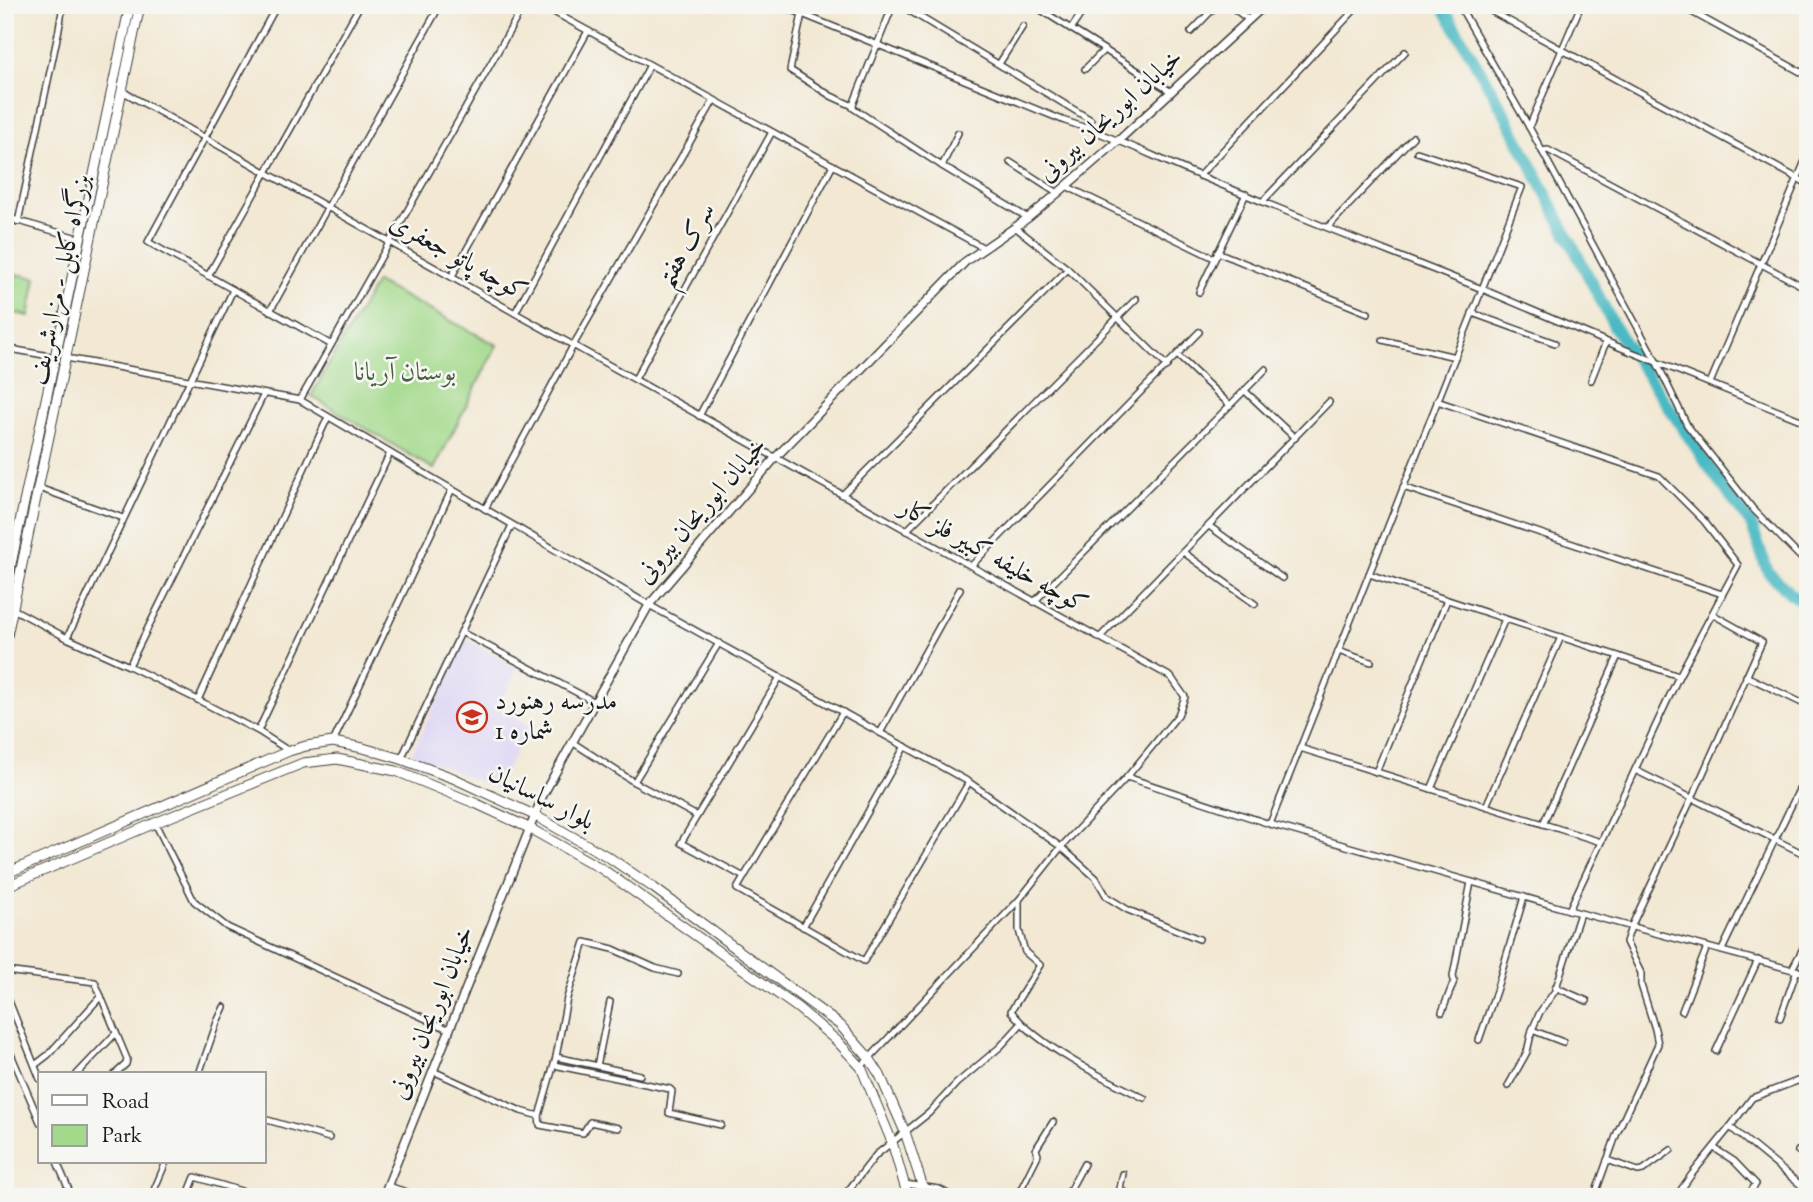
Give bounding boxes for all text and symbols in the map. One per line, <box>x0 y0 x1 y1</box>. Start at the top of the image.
street label: خیابان ابوریحان بیرونی <box>1030 41 1192 191</box>
street label: بزرگراه کابل - مزارشریف <box>20 171 101 389</box>
street label: سرک هفتم <box>648 197 730 298</box>
street label: کوچه پاتو جعفری <box>382 205 534 311</box>
park label: بوستان آریانا <box>354 355 456 392</box>
street label: خیابان ابوریحان بیرونی <box>628 429 776 593</box>
street label: کوچه خلیفه کبیر فلز کار <box>889 488 1094 624</box>
place label: مدرسه رهنورد شماره 1 <box>495 684 617 751</box>
school or university icon: مدرسه رهنورد شماره 1 <box>455 700 489 734</box>
street label: بلوار ساسانیان <box>481 755 601 841</box>
street label: خیابان ابوریحان بیرونی <box>381 921 485 1105</box>
legend <box>38 1072 266 1164</box>
text: Road <box>102 1088 149 1118</box>
text: Park <box>102 1122 143 1152</box>

